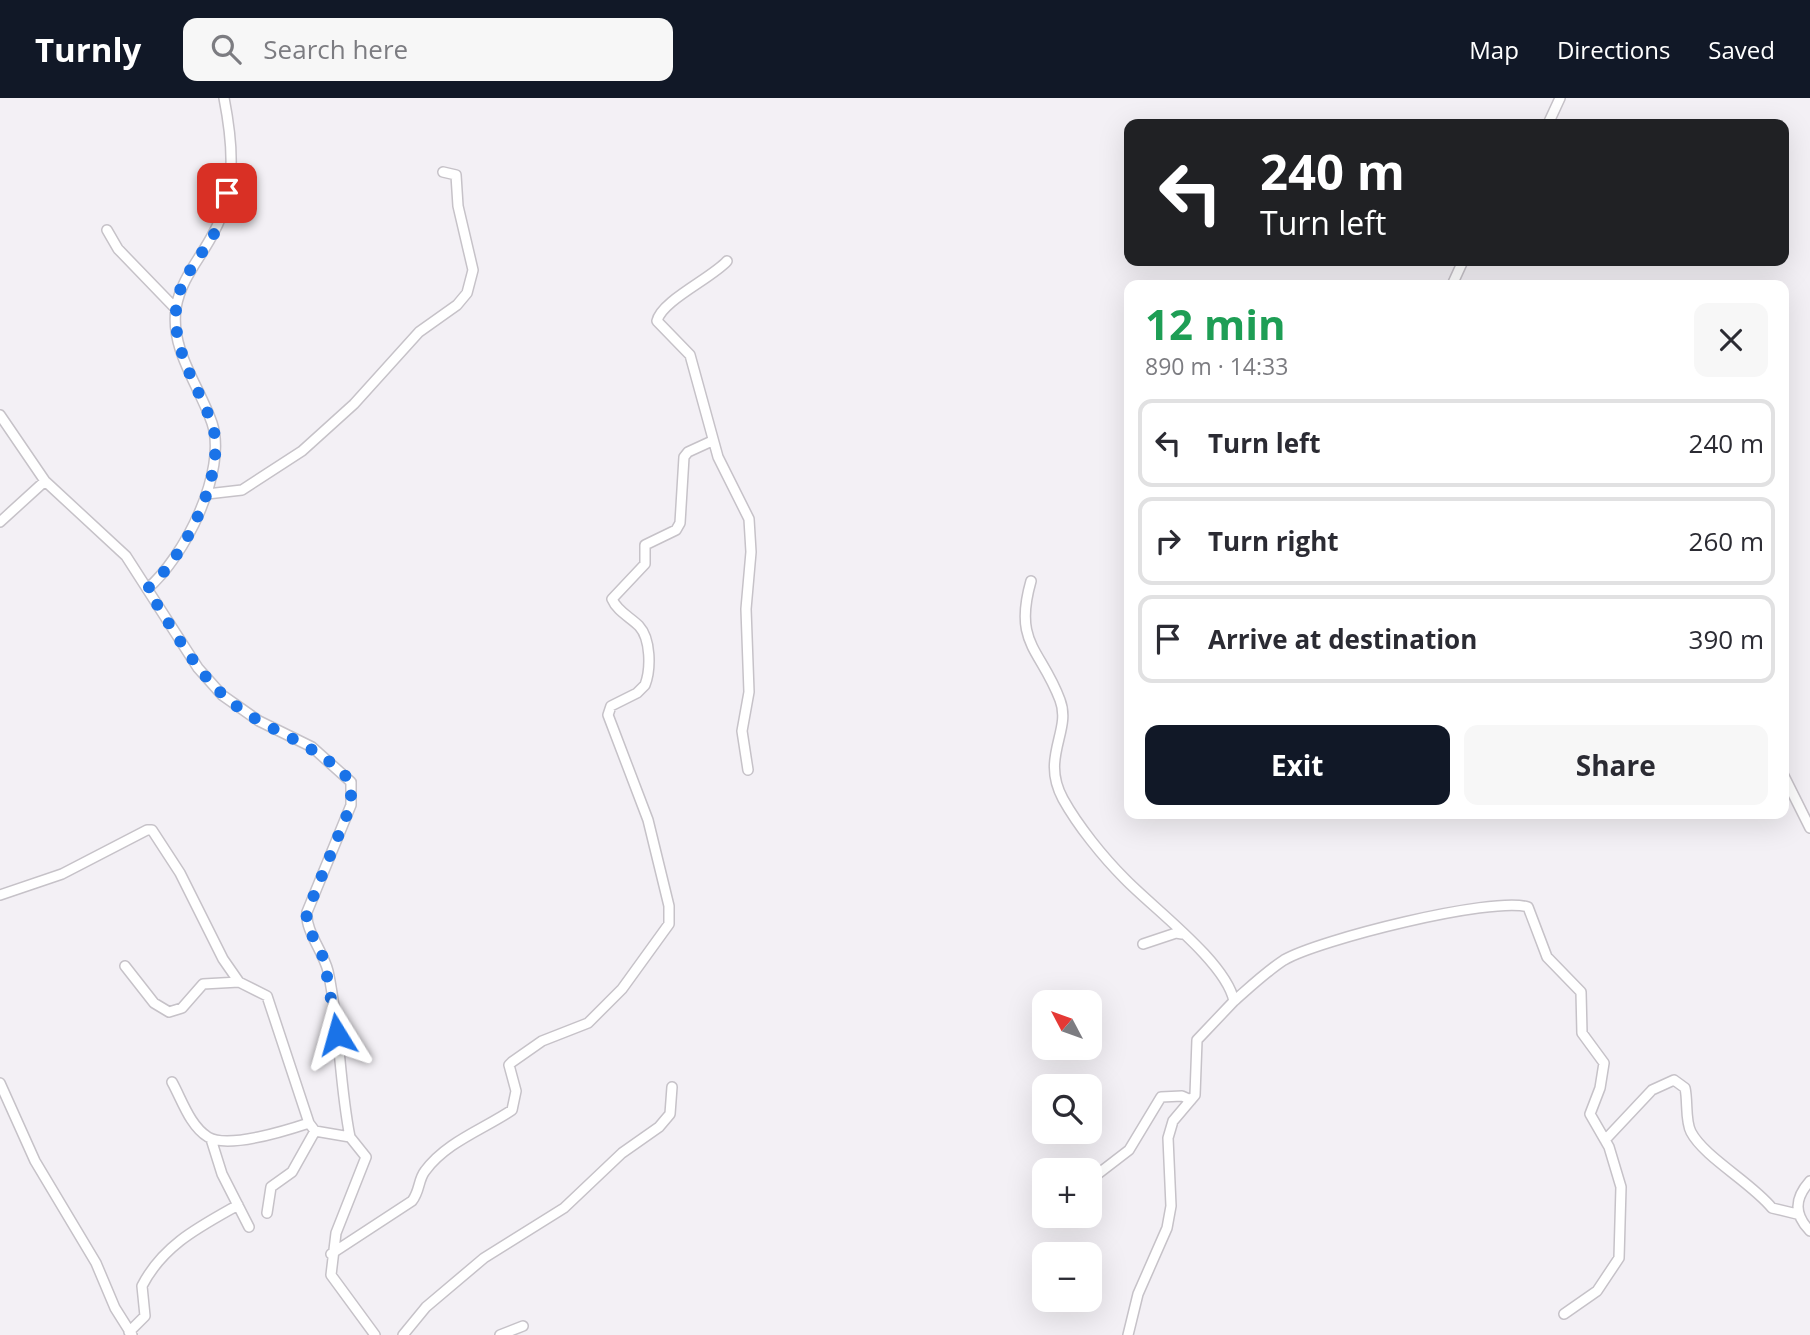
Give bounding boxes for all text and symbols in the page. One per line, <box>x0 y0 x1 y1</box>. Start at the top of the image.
search box <box>183 18 673 81</box>
text: Turnly <box>35 27 141 72</box>
icon: search <box>207 30 245 68</box>
text: Search here <box>263 31 408 67</box>
text: Map <box>1469 33 1519 66</box>
text: Directions <box>1557 33 1670 66</box>
text: Saved <box>1708 33 1775 66</box>
text: 240 m <box>1260 138 1405 204</box>
icon: left <box>1145 147 1236 238</box>
pin <box>197 163 257 223</box>
icon: arrive <box>208 174 246 212</box>
text: Turn left <box>1260 201 1386 244</box>
text: 12 min <box>1145 295 1286 352</box>
button: close <box>1694 303 1768 377</box>
text: 890 m · 14:33 <box>1145 350 1288 382</box>
icon: left <box>1149 424 1187 462</box>
text: Turn left <box>1208 425 1320 461</box>
text: 240 m <box>1689 425 1764 461</box>
icon: right <box>1149 522 1187 560</box>
text: Turn right <box>1208 523 1339 559</box>
text: 260 m <box>1689 523 1764 559</box>
icon: arrive <box>1149 620 1187 658</box>
text: Arrive at destination <box>1208 621 1477 657</box>
text: 390 m <box>1689 621 1764 657</box>
button: Exit <box>1145 725 1450 805</box>
button: Share <box>1464 725 1768 805</box>
north arrow <box>1032 990 1102 1060</box>
map controls <box>1032 990 1102 1312</box>
position arrow <box>300 997 374 1071</box>
button: search <box>1032 1074 1102 1144</box>
button: + <box>1032 1158 1102 1228</box>
button: − <box>1032 1242 1102 1312</box>

